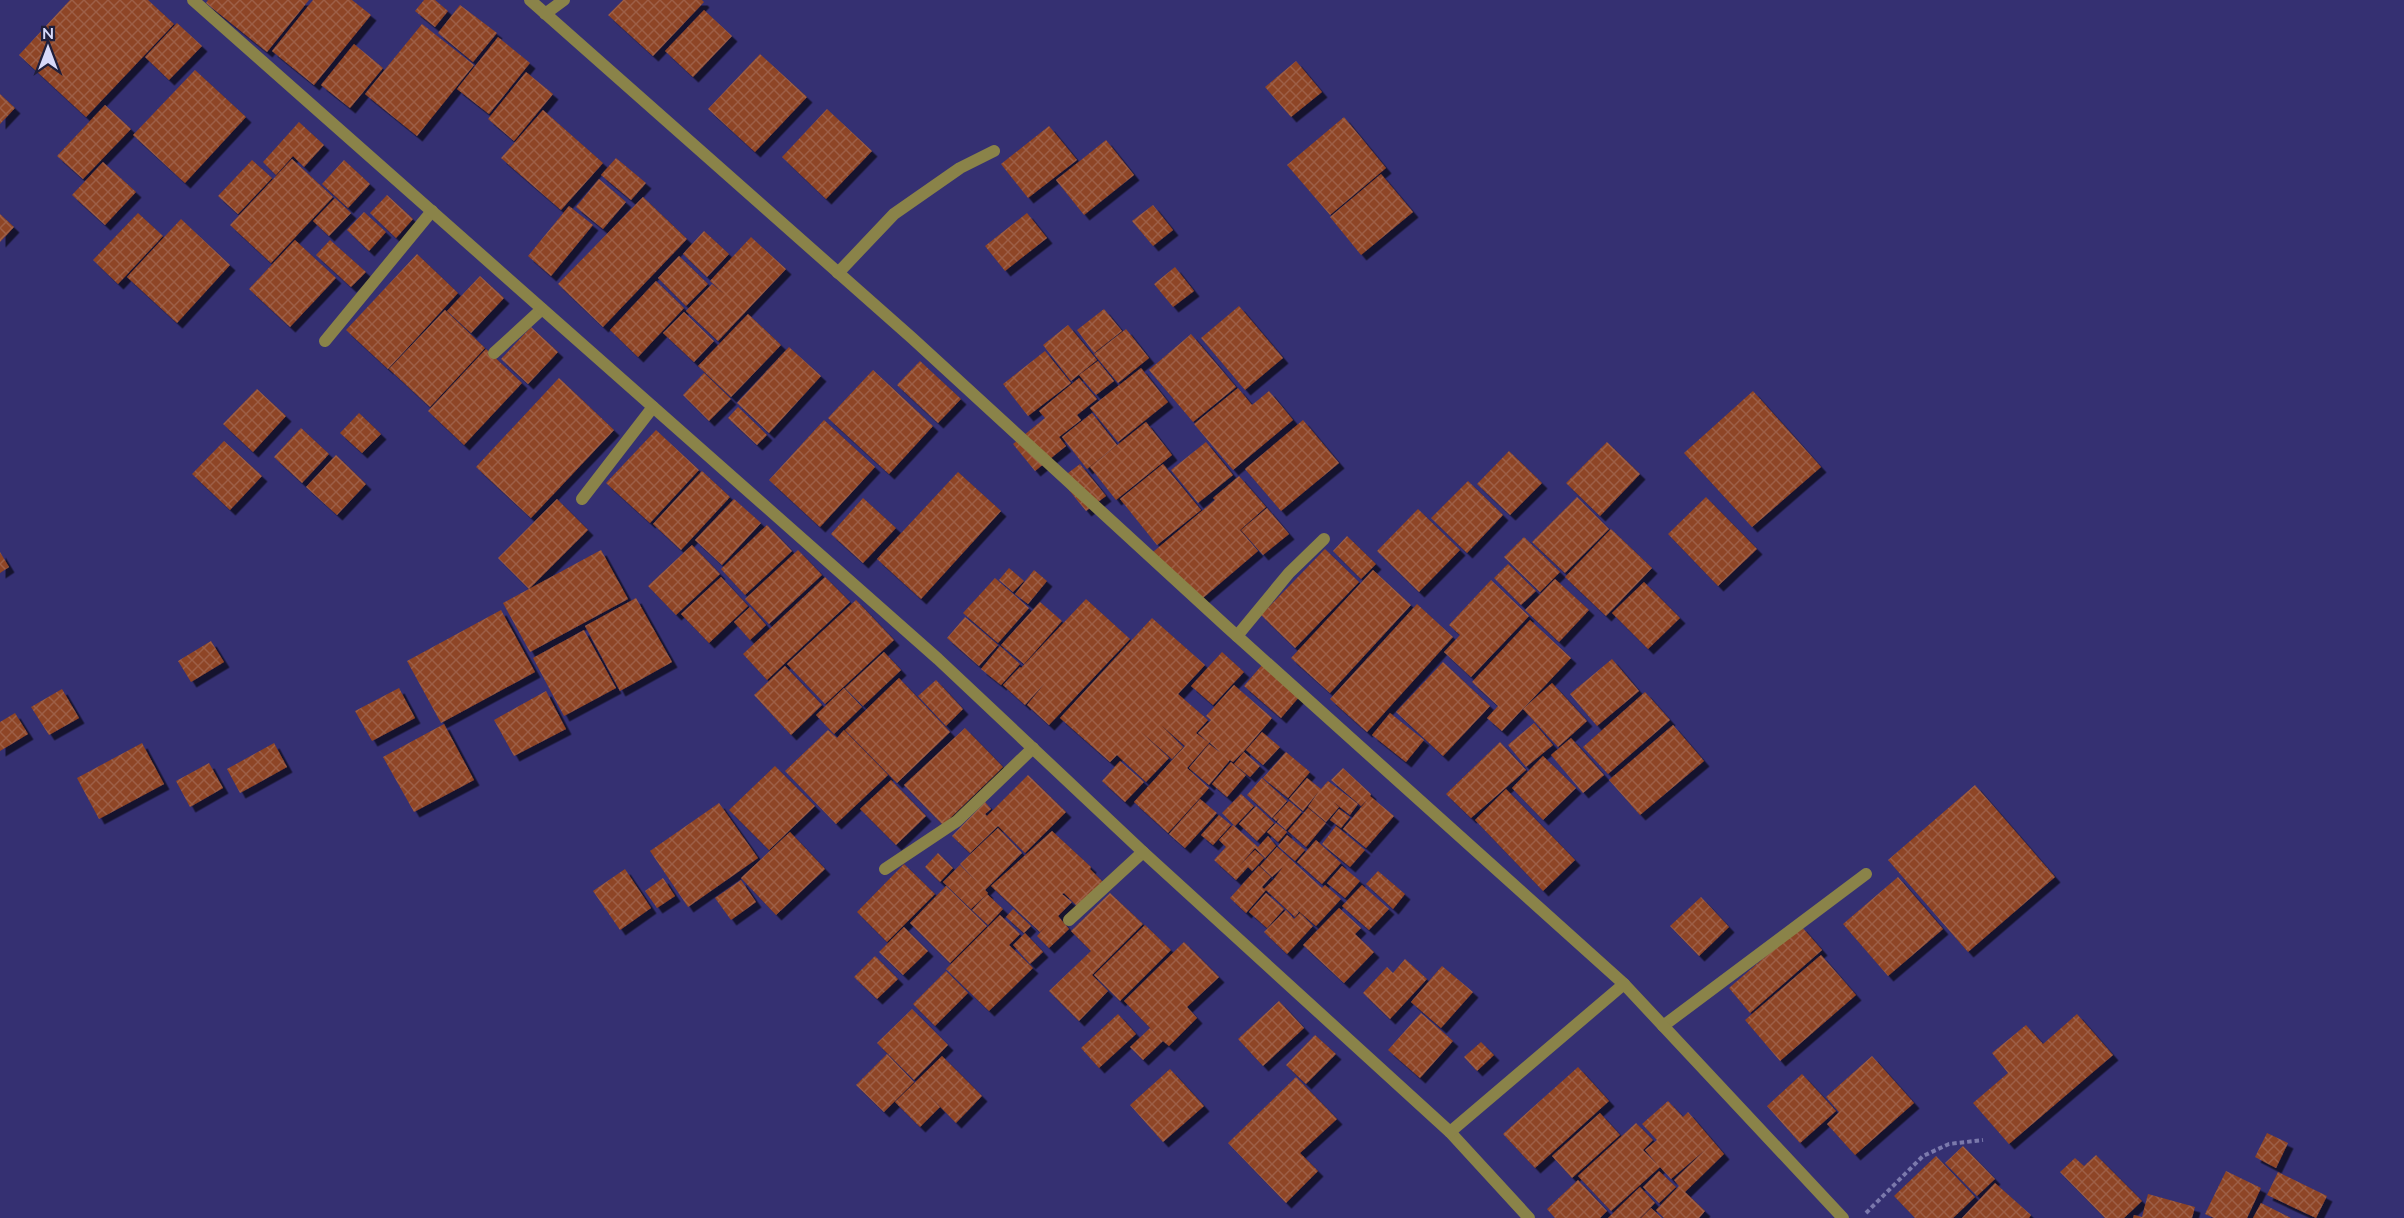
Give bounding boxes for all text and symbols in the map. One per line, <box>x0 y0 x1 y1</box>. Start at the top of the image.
north arrow <box>18 18 78 78</box>
text: N <box>42 23 54 43</box>

